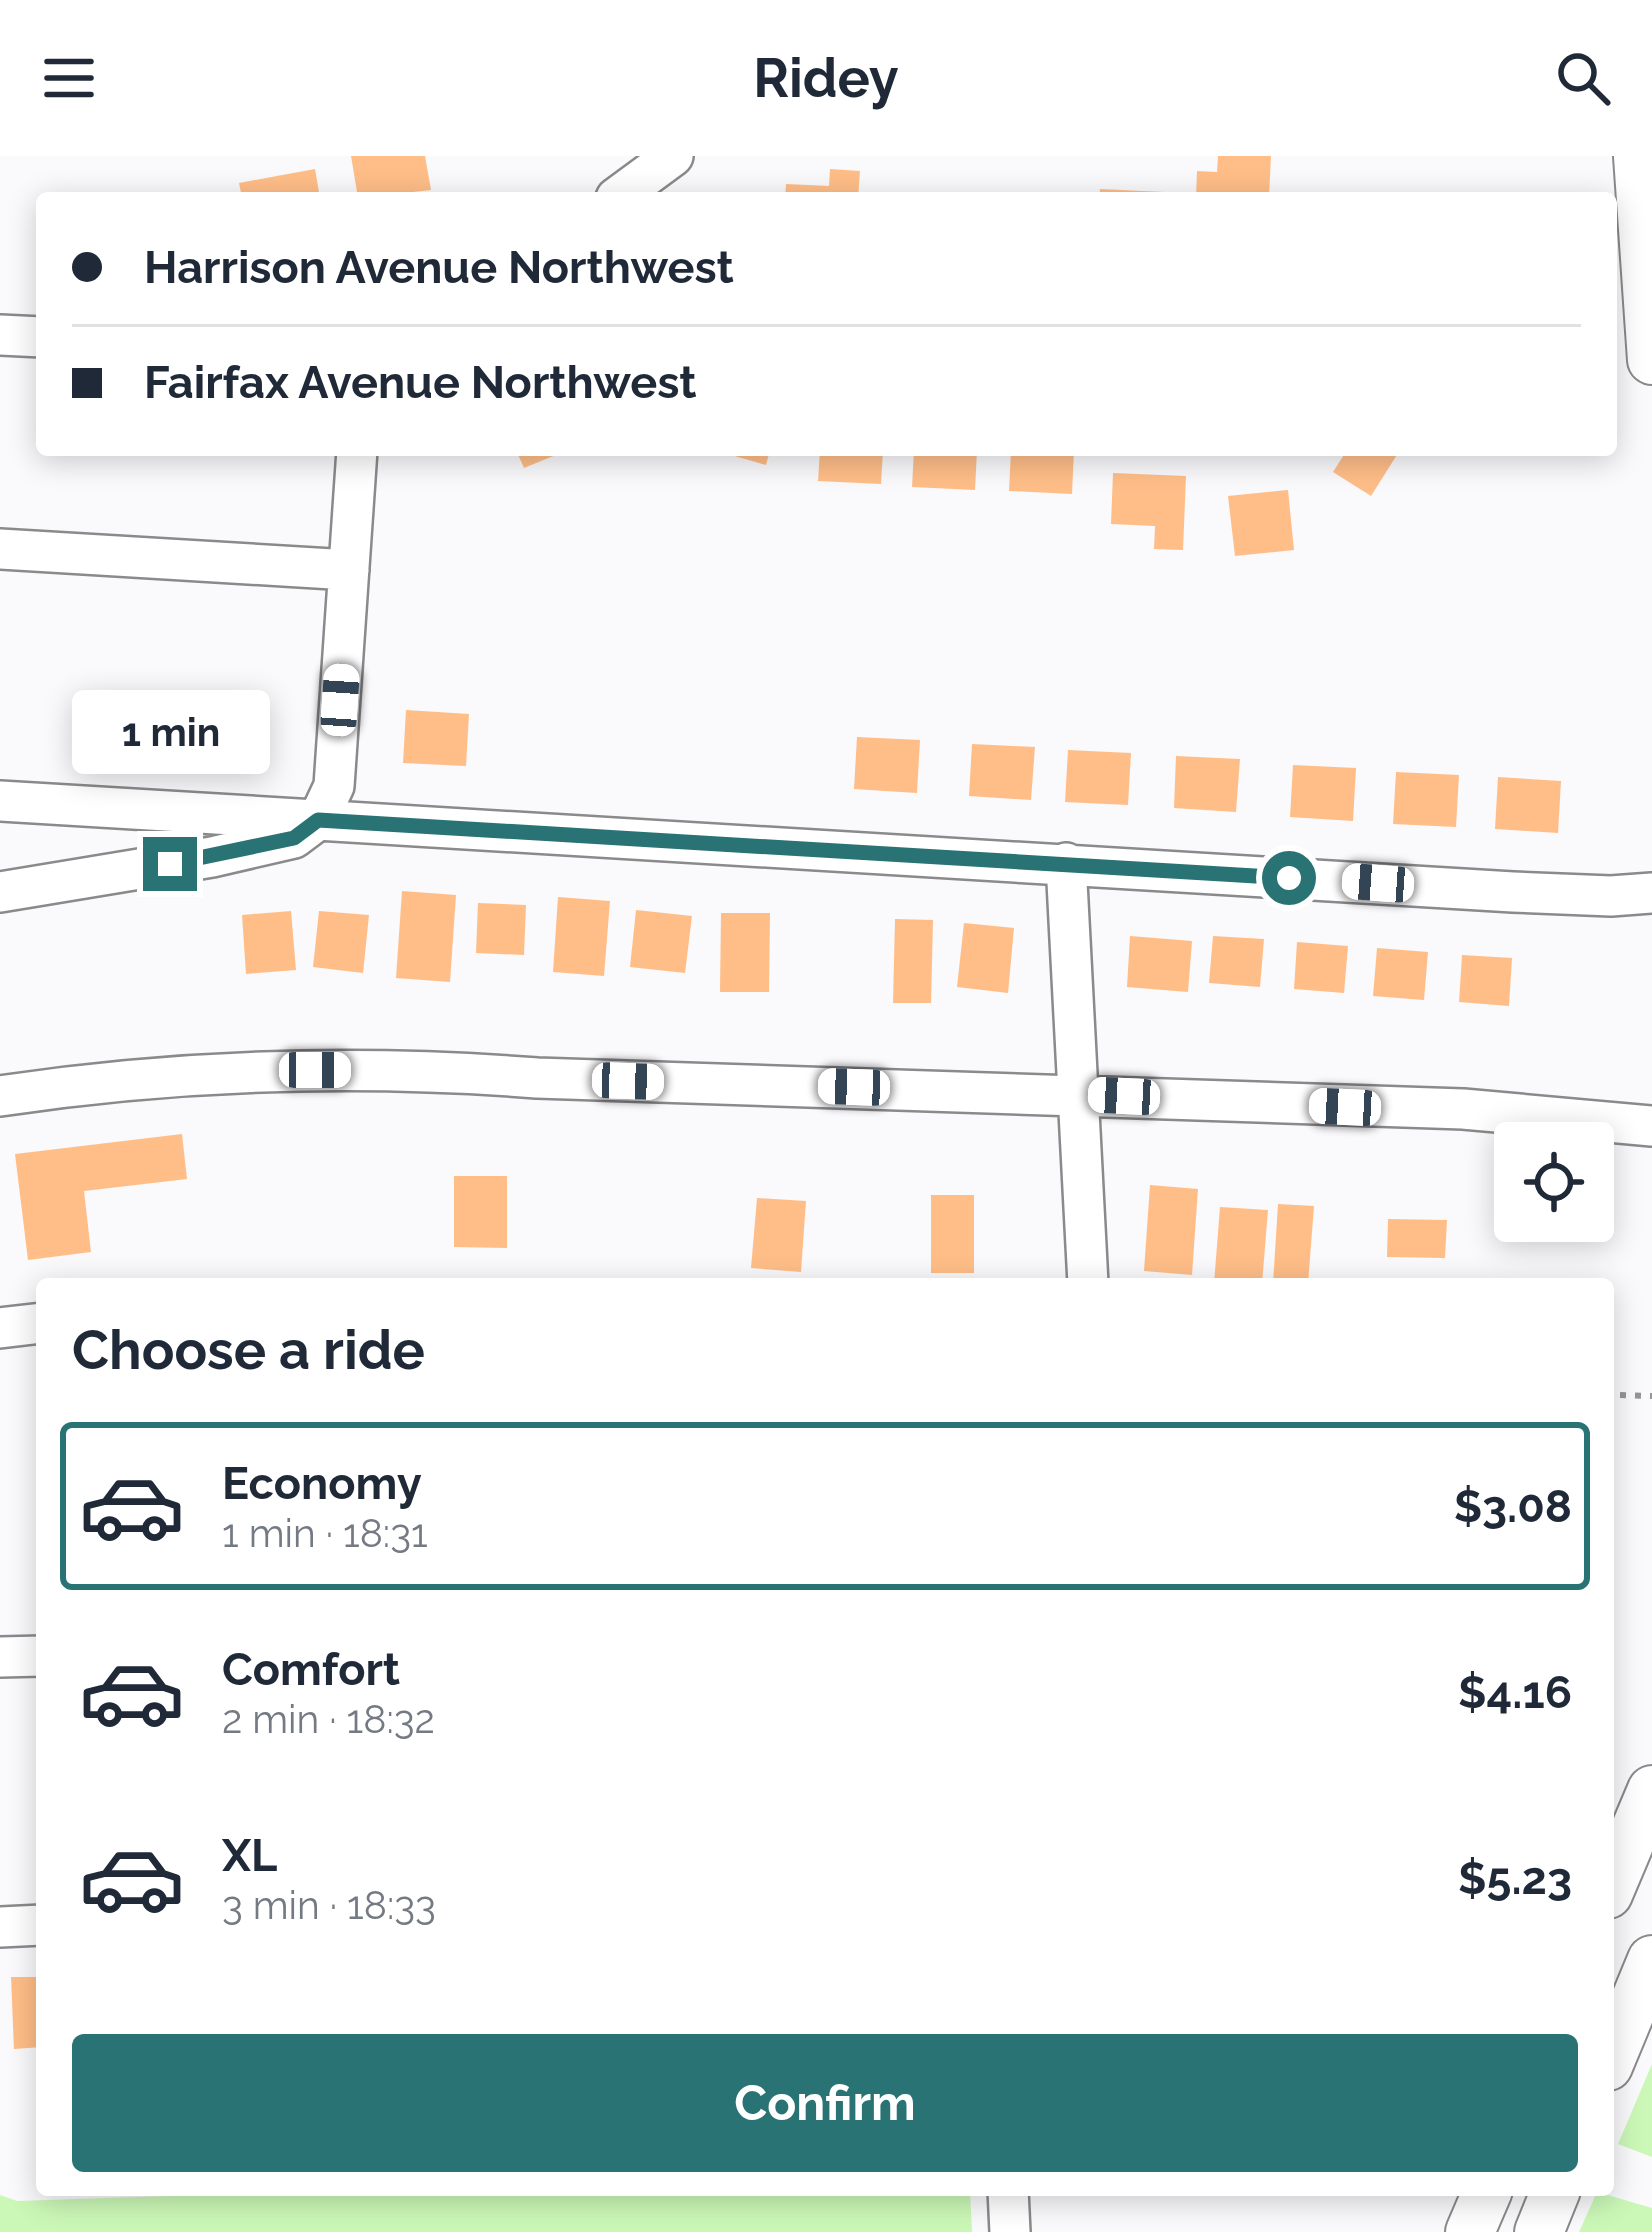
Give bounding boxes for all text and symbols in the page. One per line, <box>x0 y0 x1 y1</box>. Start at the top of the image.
icon: menu <box>36 45 102 111</box>
icon: search <box>1550 45 1616 111</box>
text: Ridey <box>753 46 899 110</box>
text: Harrison Avenue Northwest <box>144 241 734 294</box>
text: Fairfax Avenue Northwest <box>144 356 697 409</box>
car <box>320 663 360 737</box>
callout: 1 min <box>71 690 269 774</box>
text: 1 min <box>122 709 220 755</box>
route end <box>143 837 197 891</box>
route start <box>1262 851 1316 905</box>
car <box>1341 863 1415 903</box>
car <box>279 1052 351 1088</box>
car <box>591 1062 665 1100</box>
car <box>817 1068 891 1106</box>
car <box>1087 1076 1161 1116</box>
car <box>1308 1087 1382 1127</box>
map controls <box>1494 1122 1614 1242</box>
button: locate <box>1494 1122 1614 1242</box>
text: Choose a ride <box>72 1318 425 1382</box>
icon: car <box>78 1452 186 1560</box>
text: Economy <box>222 1457 422 1510</box>
text: $3.08 <box>1454 1480 1572 1533</box>
text: 1 min · 18:31 <box>222 1510 428 1556</box>
icon: car <box>78 1638 186 1746</box>
text: Comfort <box>222 1643 400 1696</box>
text: $4.16 <box>1458 1666 1572 1719</box>
text: 2 min · 18:32 <box>222 1696 435 1742</box>
icon: car <box>78 1824 186 1932</box>
text: XL <box>222 1829 277 1882</box>
text: $5.23 <box>1458 1852 1572 1905</box>
text: 3 min · 18:33 <box>222 1882 436 1928</box>
button: Confirm <box>72 2034 1578 2172</box>

